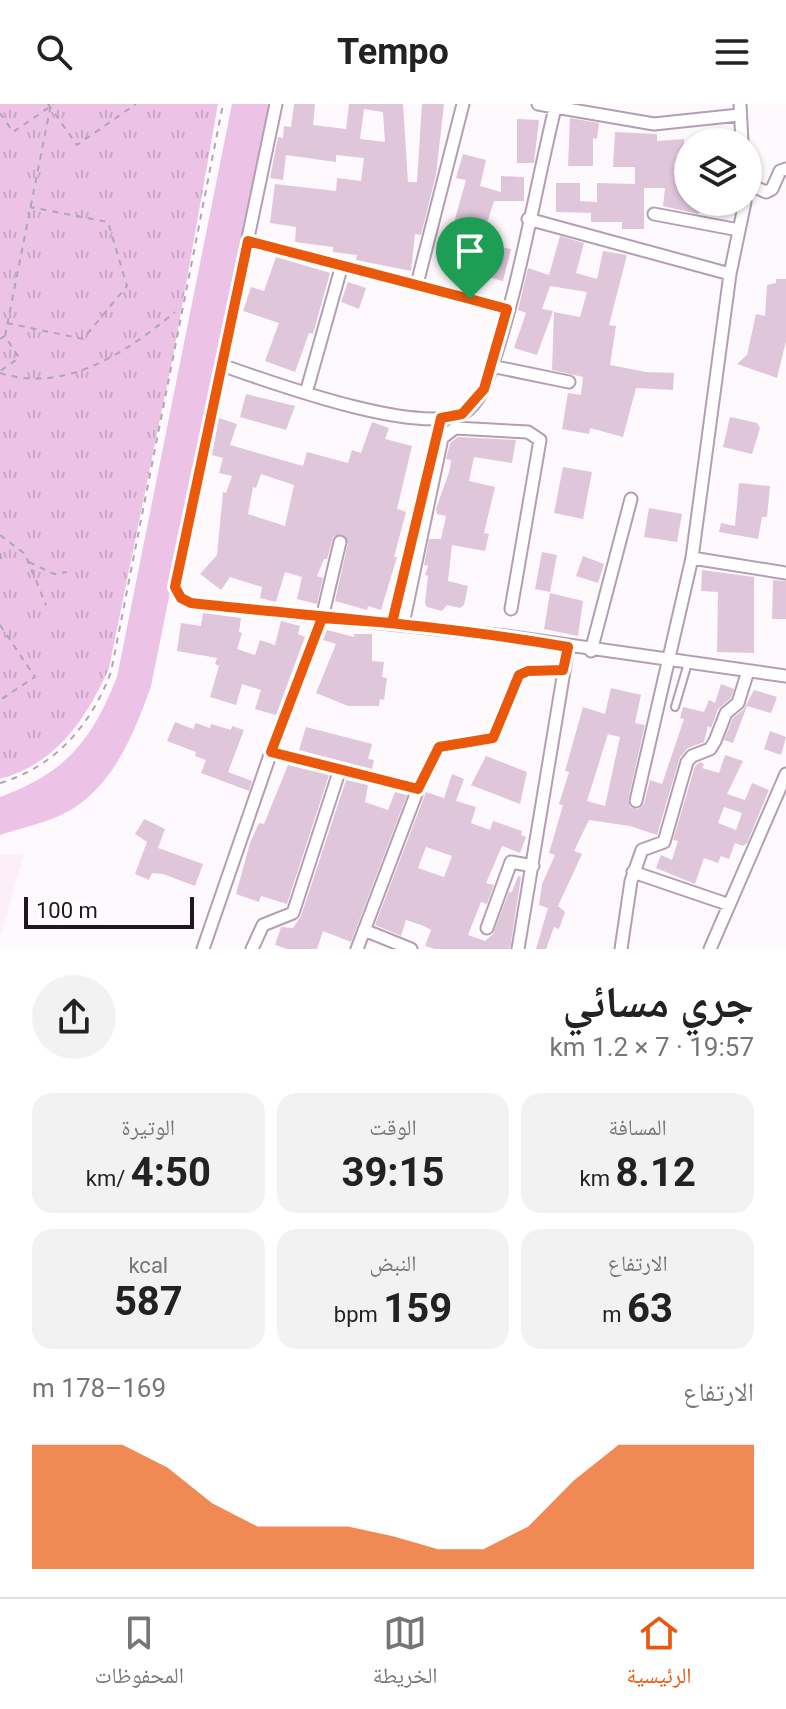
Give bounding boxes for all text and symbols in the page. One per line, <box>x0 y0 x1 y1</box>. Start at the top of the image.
icon: search <box>32 30 76 74</box>
icon: menu <box>710 30 754 74</box>
text: Tempo <box>337 31 449 73</box>
map controls <box>674 128 762 216</box>
button: layers <box>674 128 762 216</box>
pin <box>436 217 504 299</box>
icon: arrive <box>448 229 492 273</box>
scale bar <box>24 893 194 929</box>
text: 100 m <box>36 898 98 923</box>
button: share <box>32 975 116 1059</box>
text: جري مسائي <box>563 976 754 1028</box>
text: 19:57 · 7 × 1.2 km <box>550 1032 754 1062</box>
text: الوتيرة <box>122 1115 175 1140</box>
text: الوقت <box>369 1115 417 1140</box>
text: المسافة <box>609 1115 667 1140</box>
text: 4:50 <box>131 1149 211 1196</box>
text: 39:15 <box>341 1149 445 1196</box>
text: 8.12 <box>615 1149 696 1196</box>
text: /km <box>86 1166 131 1191</box>
text: km <box>579 1166 615 1191</box>
text: النبض <box>370 1251 416 1276</box>
text: الارتفاع <box>608 1251 668 1276</box>
text: kcal <box>128 1253 168 1278</box>
text: 587 <box>114 1278 183 1325</box>
text: 159 <box>383 1285 452 1332</box>
text: 63 <box>627 1285 673 1332</box>
text: bpm <box>334 1302 383 1327</box>
text: m <box>602 1302 627 1327</box>
text: 169–178 m <box>32 1373 166 1403</box>
text: الارتفاع <box>683 1377 754 1407</box>
tab: المحفوظات <box>94 1611 184 1697</box>
tab: الخريطة <box>373 1611 438 1697</box>
tab: الرئيسية <box>626 1611 692 1697</box>

